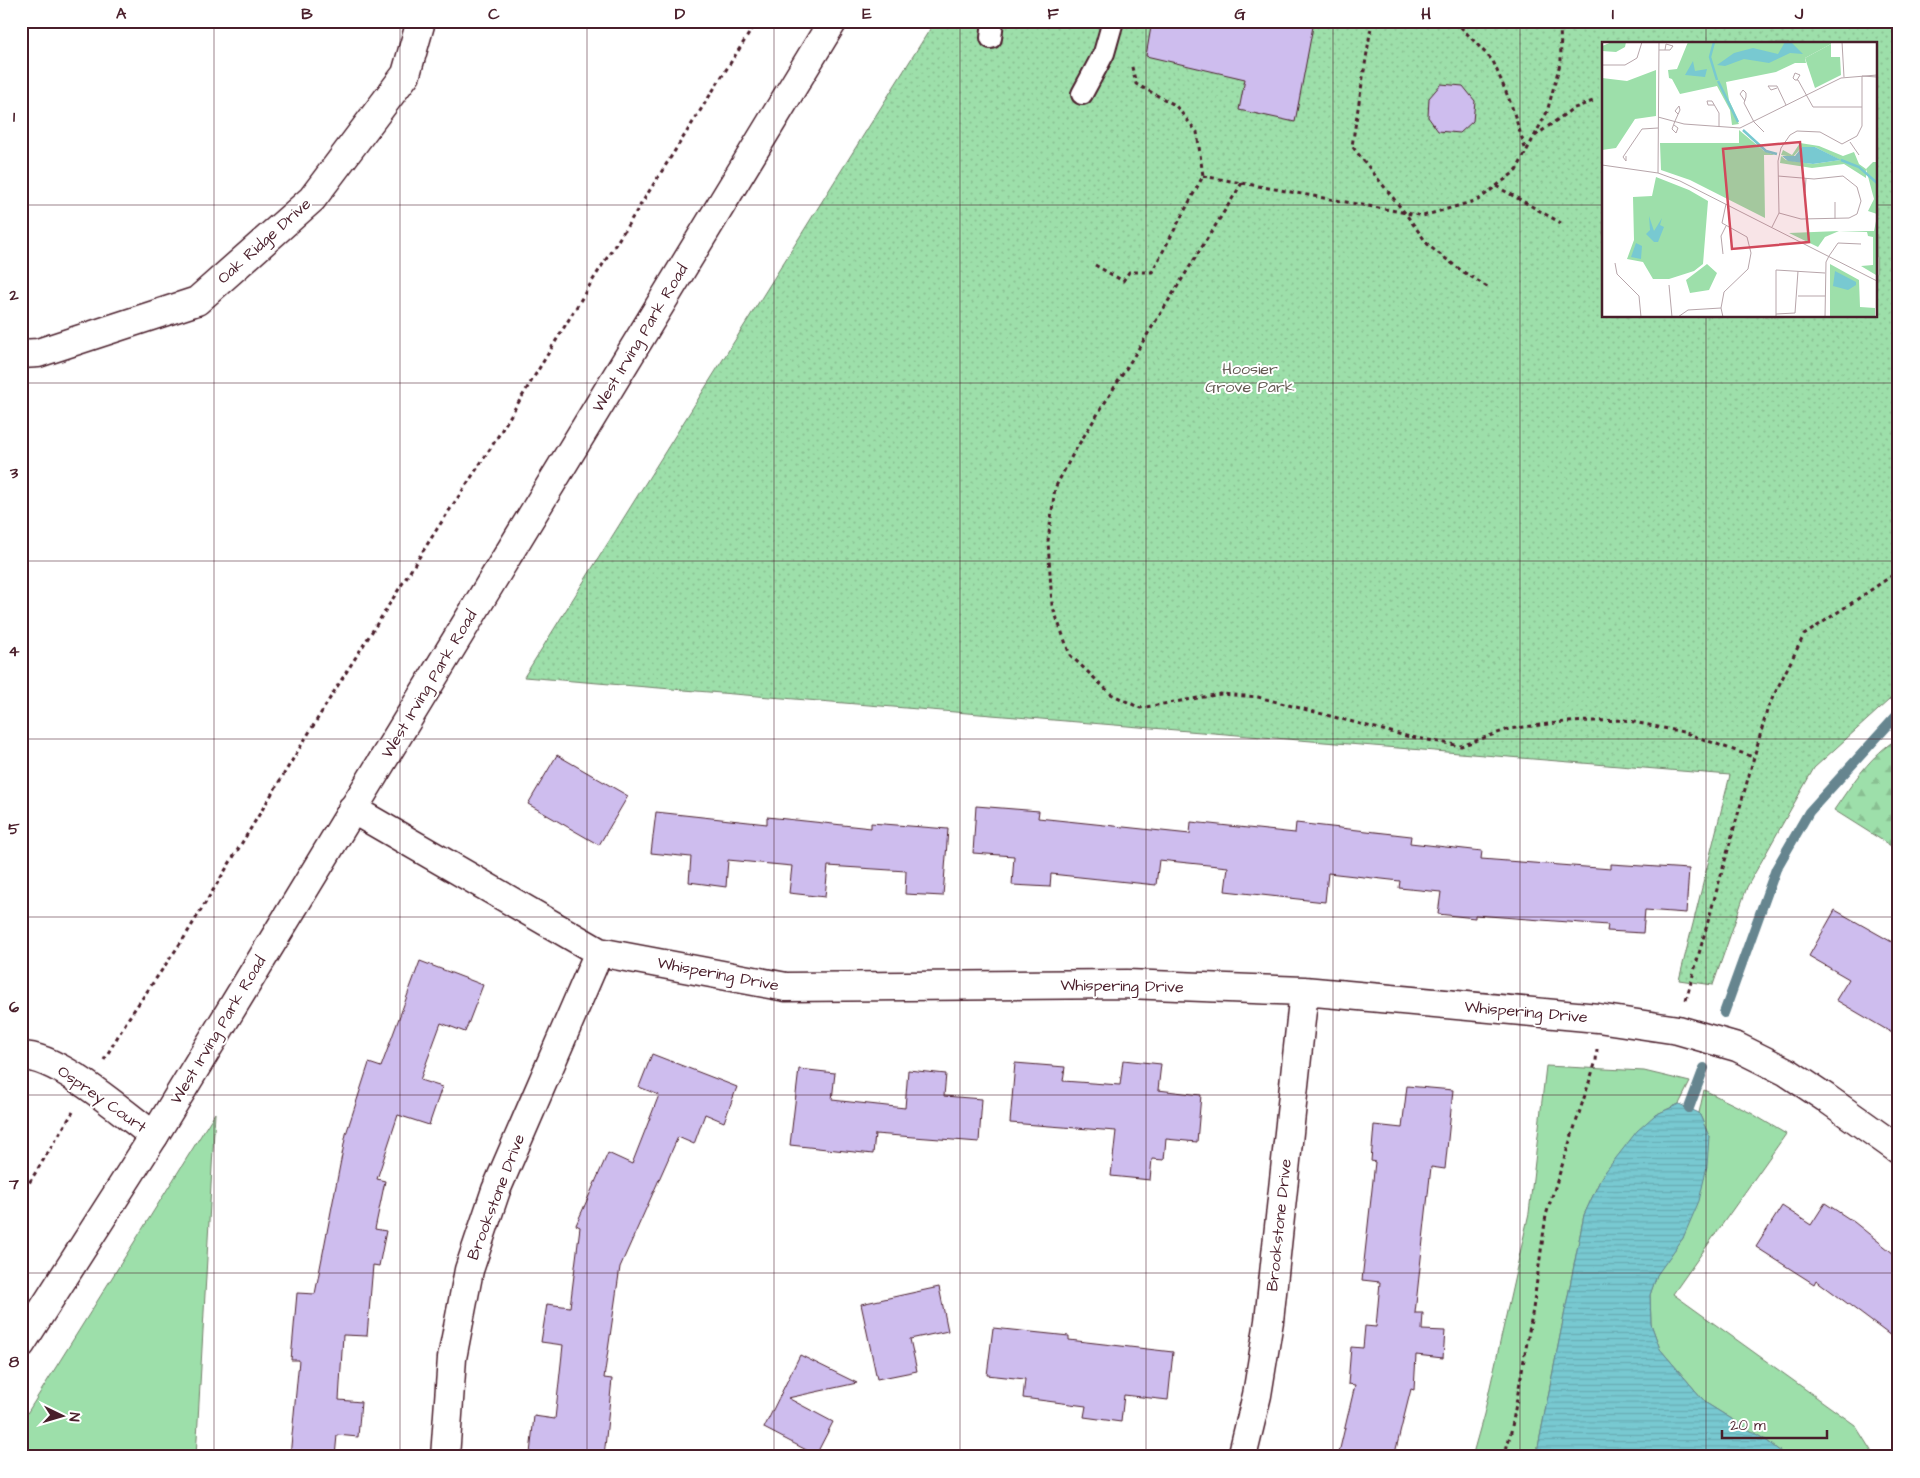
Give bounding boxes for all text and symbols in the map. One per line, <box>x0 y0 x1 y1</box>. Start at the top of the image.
text: A <box>116 3 127 25</box>
text: B <box>301 3 313 25</box>
text: C <box>488 3 500 25</box>
text: D <box>675 3 686 25</box>
text: E <box>862 3 872 25</box>
text: F <box>1047 3 1059 25</box>
text: G <box>1234 3 1246 25</box>
text: H <box>1421 3 1431 25</box>
text: I <box>1612 3 1614 25</box>
text: J <box>1794 3 1804 25</box>
inset map <box>1602 42 1878 318</box>
text: 1 <box>13 106 16 128</box>
street label: Oak Ridge Drive <box>212 193 317 290</box>
street label: West Irving Park Road <box>587 260 694 417</box>
text: 2 <box>8 284 19 306</box>
park label: Hoosier Grove Park <box>1205 358 1295 398</box>
text: 3 <box>9 462 19 484</box>
street label: West Irving Park Road <box>376 606 483 763</box>
text: 4 <box>9 640 20 662</box>
text: 5 <box>8 818 20 840</box>
street label: Whispering Drive <box>655 951 781 998</box>
street label: West Irving Park Road <box>165 952 272 1109</box>
street label: Whispering Drive <box>1060 974 1184 999</box>
text: 6 <box>9 996 19 1018</box>
street label: Whispering Drive <box>1463 996 1589 1029</box>
street label: Osprey Court <box>52 1060 151 1139</box>
street label: Brookstone Drive <box>462 1131 530 1263</box>
street label: Brookstone Drive <box>1261 1157 1297 1292</box>
text: 7 <box>8 1173 19 1195</box>
text: 8 <box>9 1351 20 1373</box>
north arrow <box>38 1390 88 1440</box>
scale bar <box>1722 1408 1828 1440</box>
text: N <box>64 1412 84 1423</box>
text: 20 m <box>1730 1415 1766 1436</box>

